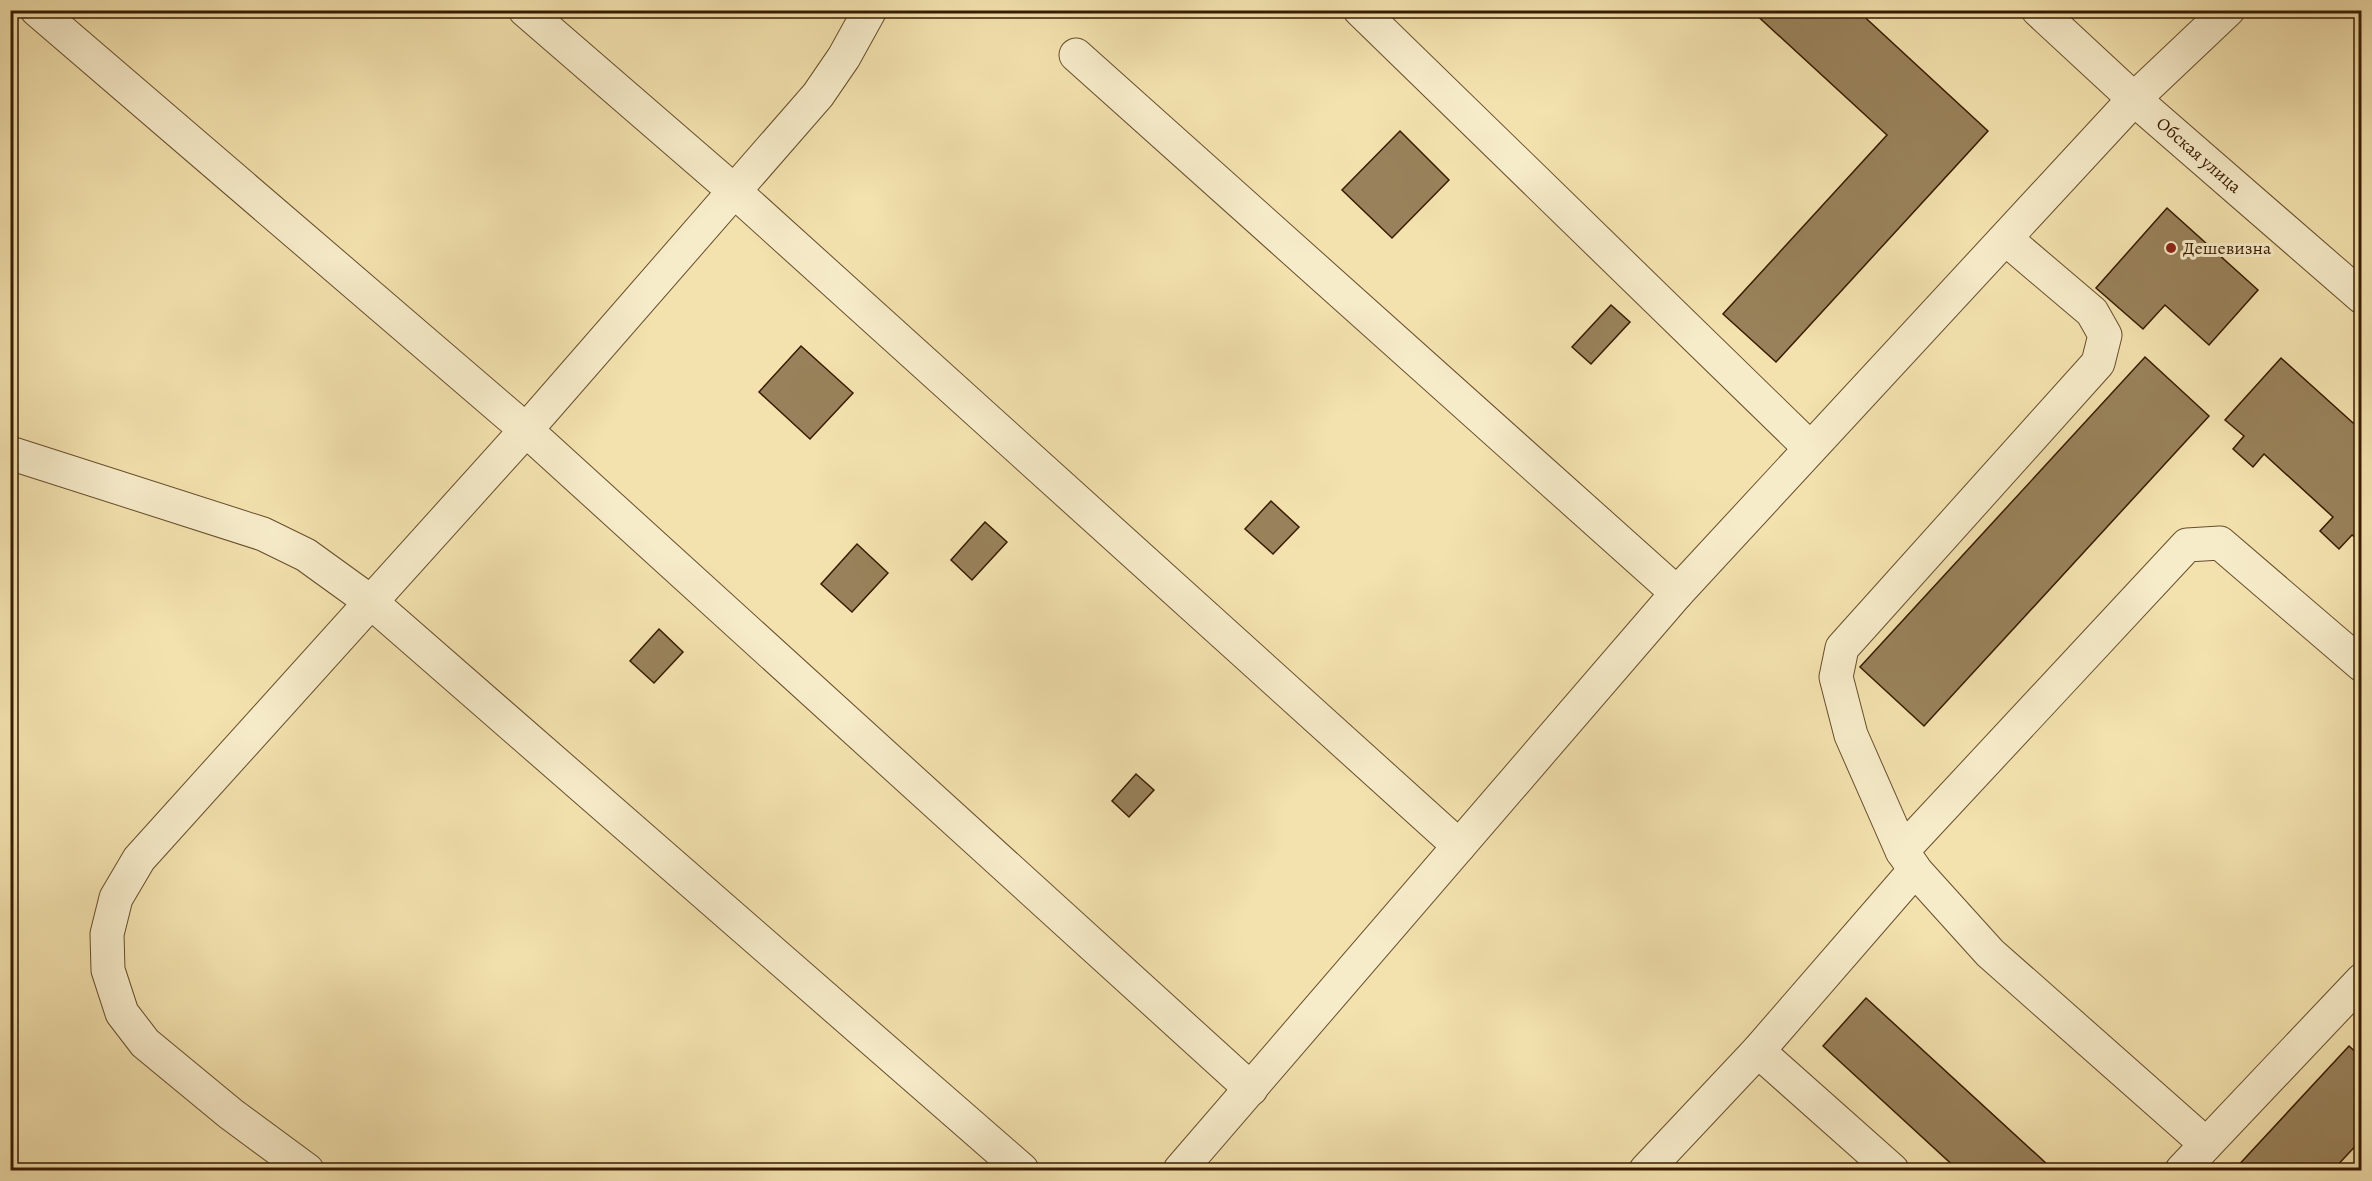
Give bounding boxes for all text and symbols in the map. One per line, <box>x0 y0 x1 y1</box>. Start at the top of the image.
street label: Обская улица <box>2151 111 2247 199</box>
place label: Дешевизна <box>2183 236 2272 260</box>
marker: Дешевизна <box>2164 241 2178 255</box>

